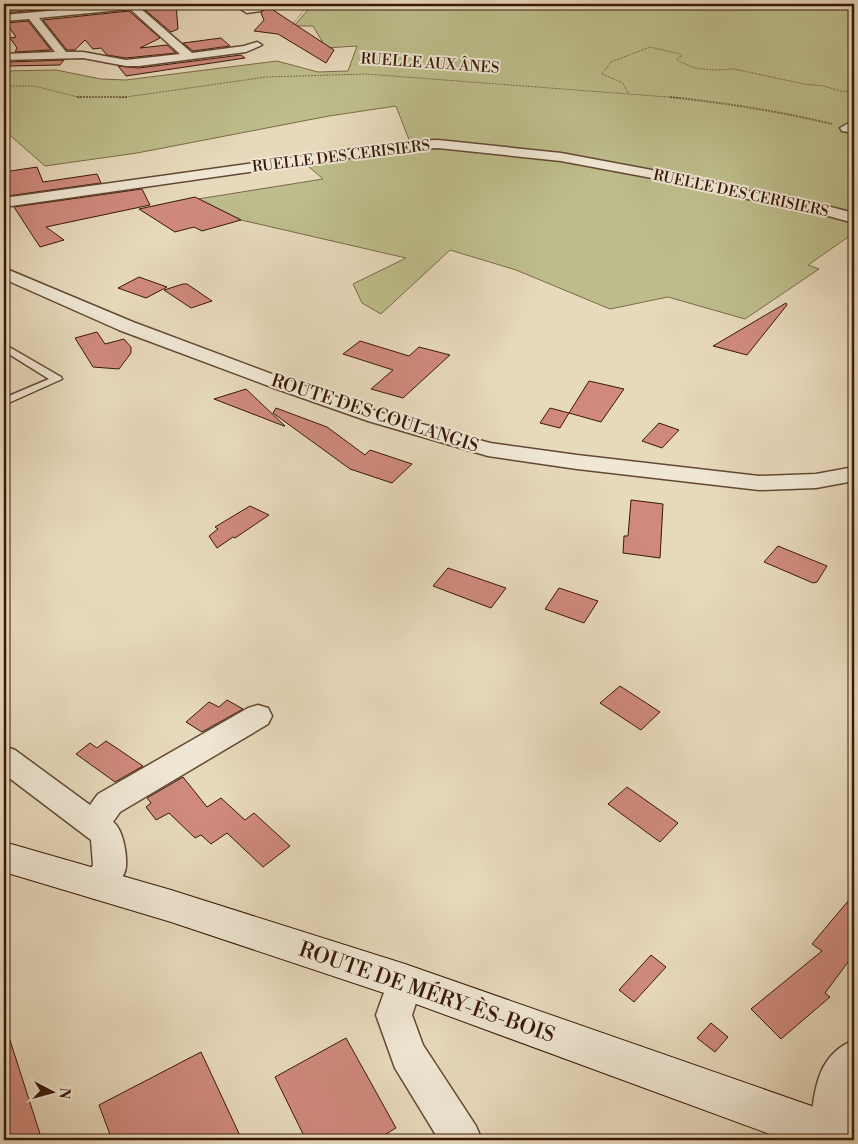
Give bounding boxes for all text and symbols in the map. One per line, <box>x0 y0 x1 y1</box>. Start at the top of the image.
street label: RUELLE AUX ÂNES <box>360 48 500 78</box>
street label: RUELLE DES CERISIERS <box>251 136 431 177</box>
street label: RUELLE DES CERISIERS <box>651 166 830 221</box>
street label: ROUTE DES COULANGIS <box>268 369 482 458</box>
street label: ROUTE DE MÉRY-ÈS-BOIS <box>295 935 559 1049</box>
north arrow <box>28 1066 78 1116</box>
text: N <box>54 1087 73 1100</box>

